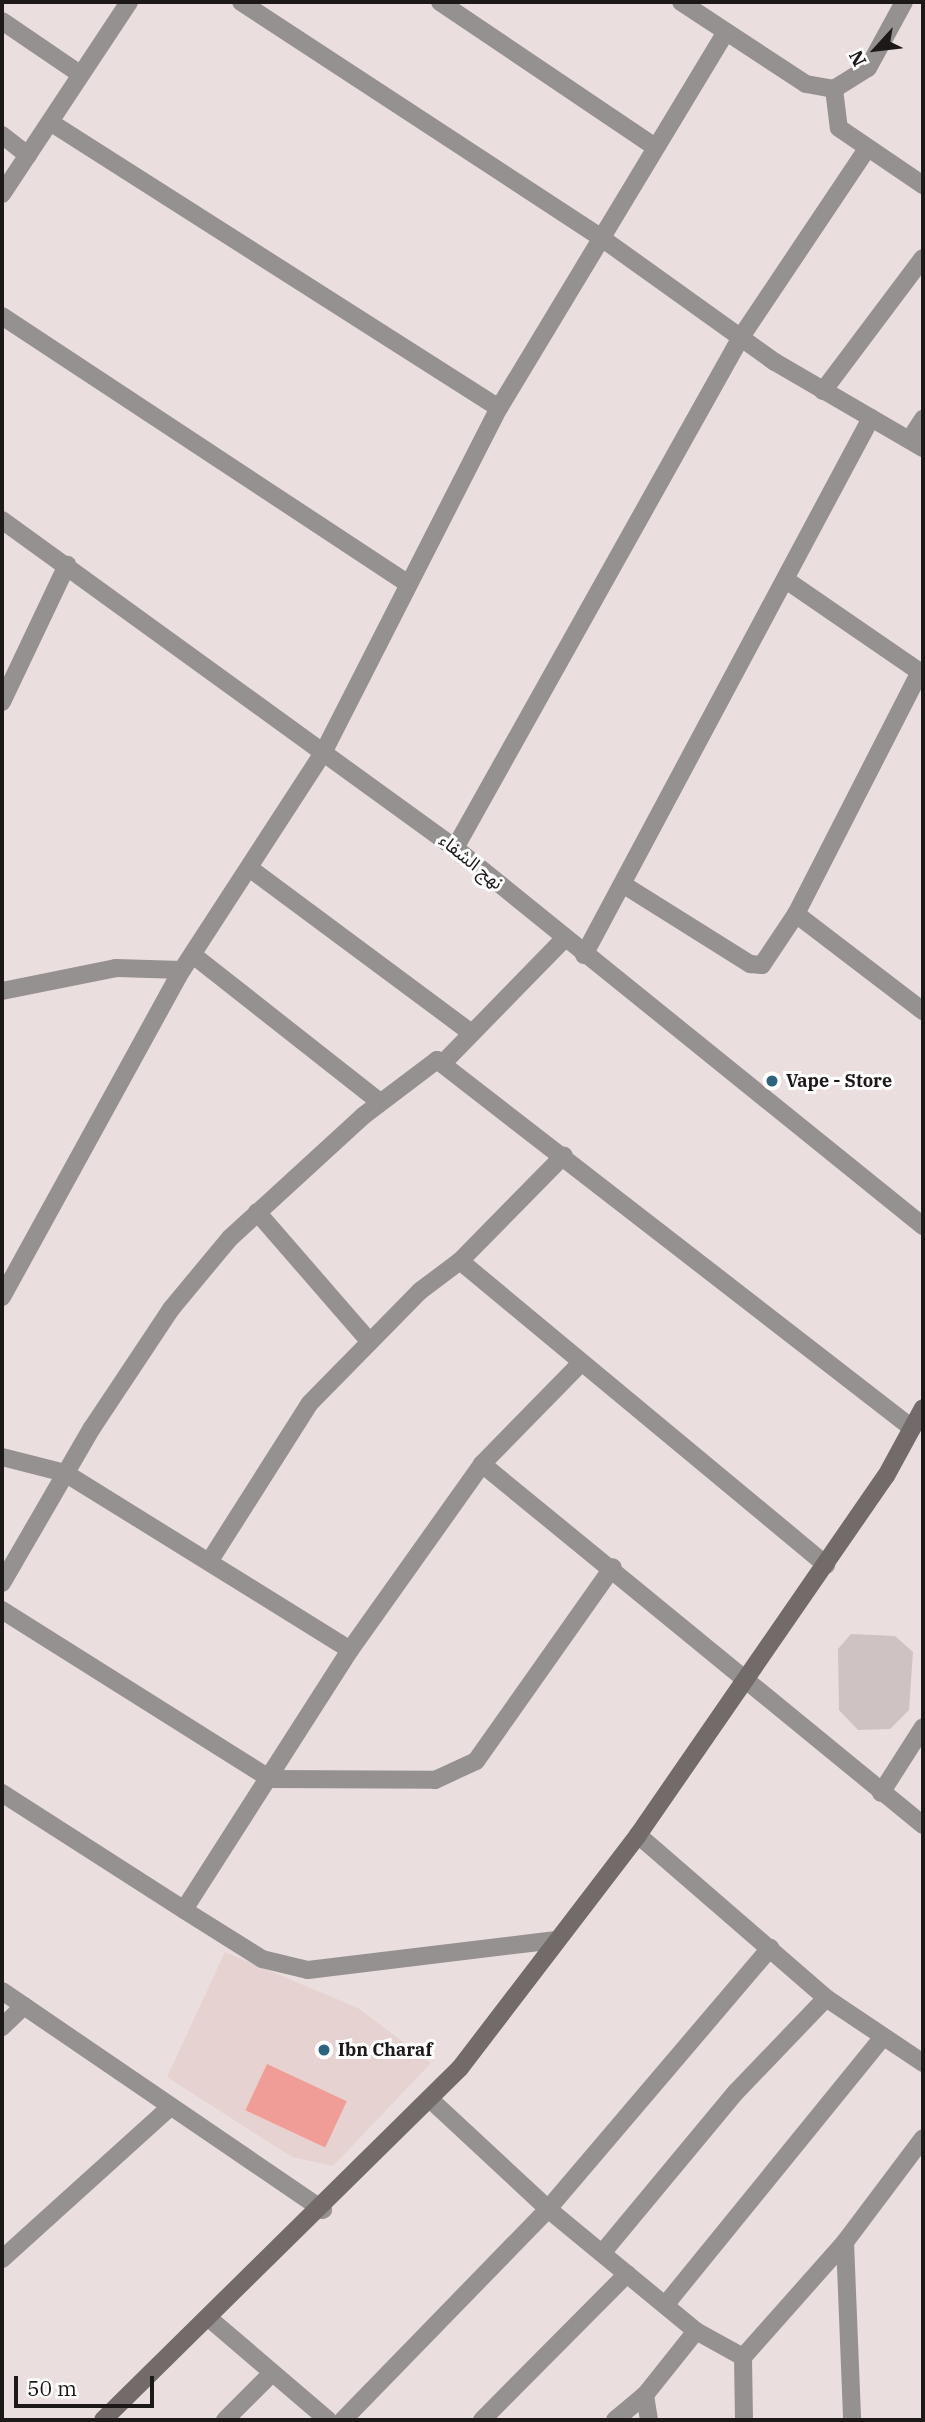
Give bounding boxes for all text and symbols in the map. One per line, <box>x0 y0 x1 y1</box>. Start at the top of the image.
north arrow <box>841 14 911 84</box>
text: N <box>843 46 871 71</box>
street label: نهج الشفاء <box>435 830 507 894</box>
place label: Vape - Store <box>786 1070 892 1092</box>
marker: Vape - Store <box>764 1073 780 1089</box>
place label: Ibn Charaf <box>338 2039 432 2061</box>
marker: Ibn Charaf <box>316 2042 332 2058</box>
scale bar <box>18 2362 158 2406</box>
text: 50 m <box>27 2374 77 2402</box>

